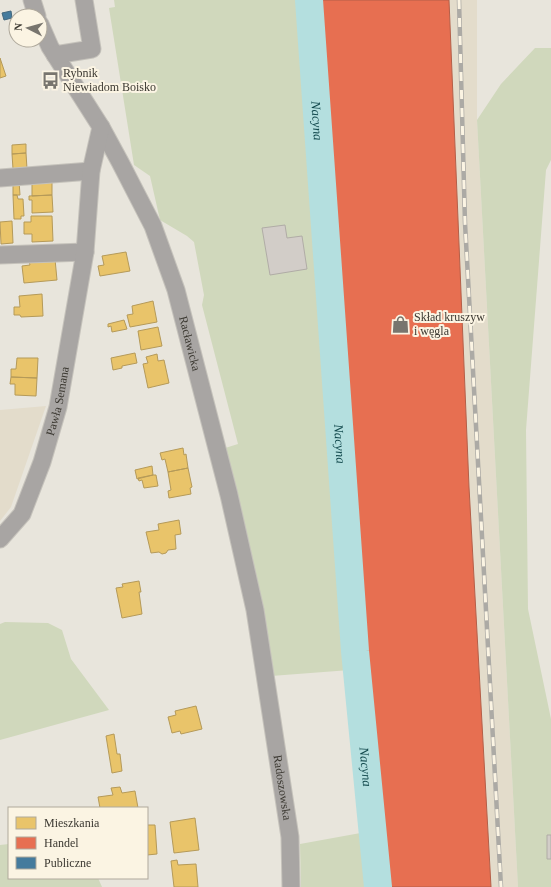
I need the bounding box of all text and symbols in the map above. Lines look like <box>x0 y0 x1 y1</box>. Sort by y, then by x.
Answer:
north arrow <box>8 8 48 48</box>
text: N <box>12 22 24 32</box>
place label: Rybnik Niewiadom Boisko <box>63 66 156 94</box>
bus stop icon: Rybnik Niewiadom Boisko <box>40 70 60 90</box>
water label: Nacyna <box>308 99 326 142</box>
place label: Skład kruszyw i węgla <box>414 310 485 338</box>
shop icon: Skład kruszyw i węgla <box>391 314 411 334</box>
street label: Racławicka <box>176 315 204 373</box>
street label: Pawła Semana <box>43 365 72 437</box>
water label: Nacyna <box>331 423 349 465</box>
water label: Nacyna <box>356 745 375 788</box>
street label: Radoszowska <box>270 754 294 822</box>
legend <box>8 807 148 879</box>
text: Mieszkania <box>44 816 100 830</box>
text: Handel <box>44 836 79 850</box>
text: Publiczne <box>44 856 91 870</box>

